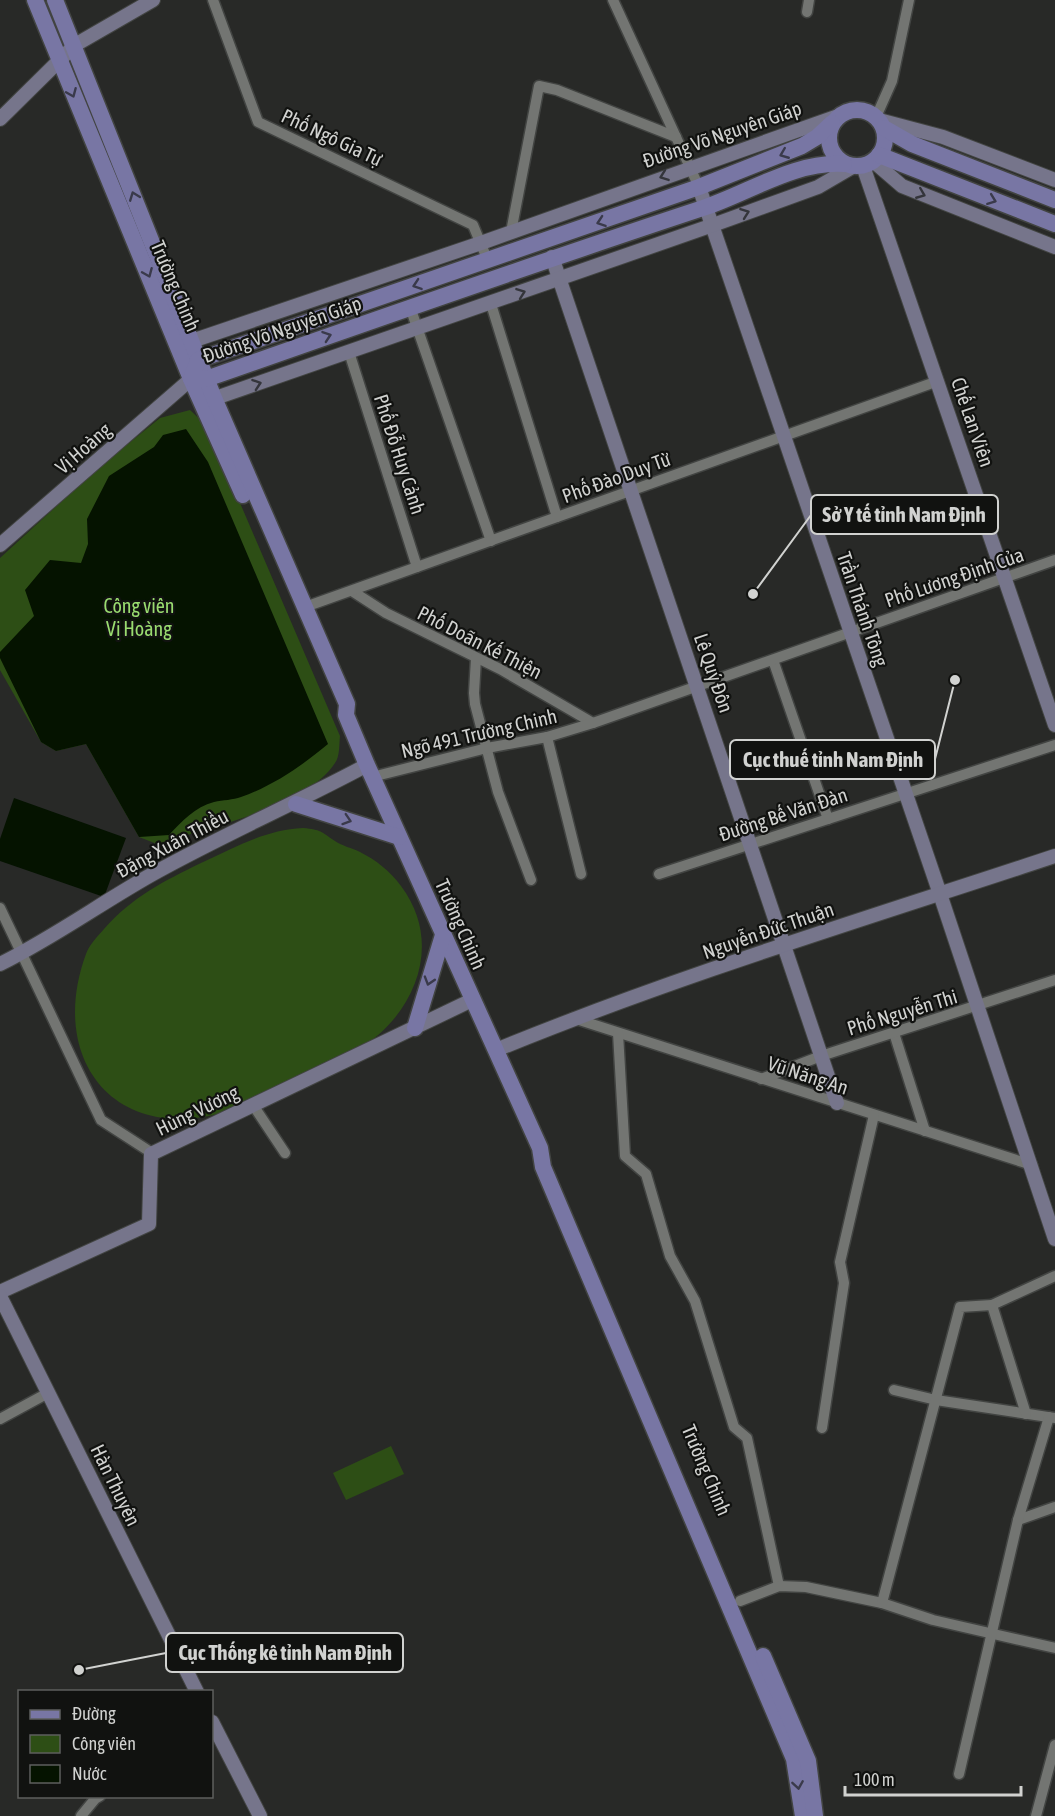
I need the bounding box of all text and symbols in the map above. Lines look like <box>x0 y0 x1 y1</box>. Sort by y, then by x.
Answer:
one-way arrow <box>65 87 77 98</box>
street label: Đường Võ Nguyên Giáp <box>640 96 804 172</box>
street label: Phố Ngô Gia Tự <box>278 104 386 170</box>
one-way arrow <box>779 146 789 159</box>
one-way arrow <box>659 169 670 182</box>
one-way arrow <box>915 187 926 199</box>
one-way arrow <box>129 191 141 202</box>
one-way arrow <box>986 193 997 206</box>
one-way arrow <box>739 208 749 221</box>
one-way arrow <box>596 214 607 227</box>
street label: Trường Chinh <box>147 237 205 335</box>
one-way arrow <box>140 267 152 278</box>
one-way arrow <box>412 278 423 291</box>
one-way arrow <box>516 288 526 301</box>
street label: Đường Võ Nguyên Giáp <box>200 291 364 367</box>
one-way arrow <box>321 331 331 344</box>
street label: Chế Lan Viên <box>947 374 999 470</box>
one-way arrow <box>252 378 262 391</box>
street label: Phố Đỗ Huy Cảnh <box>370 391 430 517</box>
street label: Vị Hoàng <box>51 417 116 478</box>
street label: Phố Đào Duy Từ <box>559 447 674 507</box>
callout: Sở Y tế tỉnh Nam Định <box>811 495 998 534</box>
text: Sở Y tế tỉnh Nam Định <box>822 502 986 526</box>
street label: Phố Lương Định Của <box>882 542 1026 612</box>
street label: Trần Thánh Tông <box>833 549 893 670</box>
park label: Công viên Vị Hoàng <box>103 594 175 640</box>
street label: Phố Doãn Kế Thiện <box>414 601 546 683</box>
street label: Lê Quý Đôn <box>690 630 738 716</box>
street label: Ngõ 491 Trường Chinh <box>399 704 559 762</box>
callout: Cục thuế tỉnh Nam Định <box>730 740 935 779</box>
text: Cục thuế tỉnh Nam Định <box>743 747 923 771</box>
street label: Đường Bế Văn Đàn <box>716 782 850 846</box>
street label: Đặng Xuân Thiều <box>112 804 232 882</box>
one-way arrow <box>341 813 352 825</box>
street label: Trường Chinh <box>431 875 491 973</box>
street label: Nguyễn Đức Thuận <box>699 897 837 963</box>
one-way arrow <box>424 975 436 986</box>
street label: Phố Nguyễn Thi <box>844 984 960 1040</box>
street label: Vũ Năng An <box>765 1051 851 1099</box>
street label: Hùng Vương <box>152 1080 242 1140</box>
street label: Trường Chinh <box>678 1421 736 1519</box>
street label: Hàn Thuyên <box>86 1440 146 1530</box>
callout: Cục Thống kê tỉnh Nam Định <box>166 1633 403 1672</box>
text: Cục Thống kê tỉnh Nam Định <box>178 1640 392 1664</box>
legend <box>18 1690 213 1798</box>
text: Đường <box>72 1703 116 1724</box>
text: Công viên <box>72 1733 136 1754</box>
scale bar <box>845 1759 1020 1797</box>
text: Nước <box>72 1763 107 1784</box>
text: 100 m <box>854 1769 895 1790</box>
one-way arrow <box>791 1779 804 1789</box>

